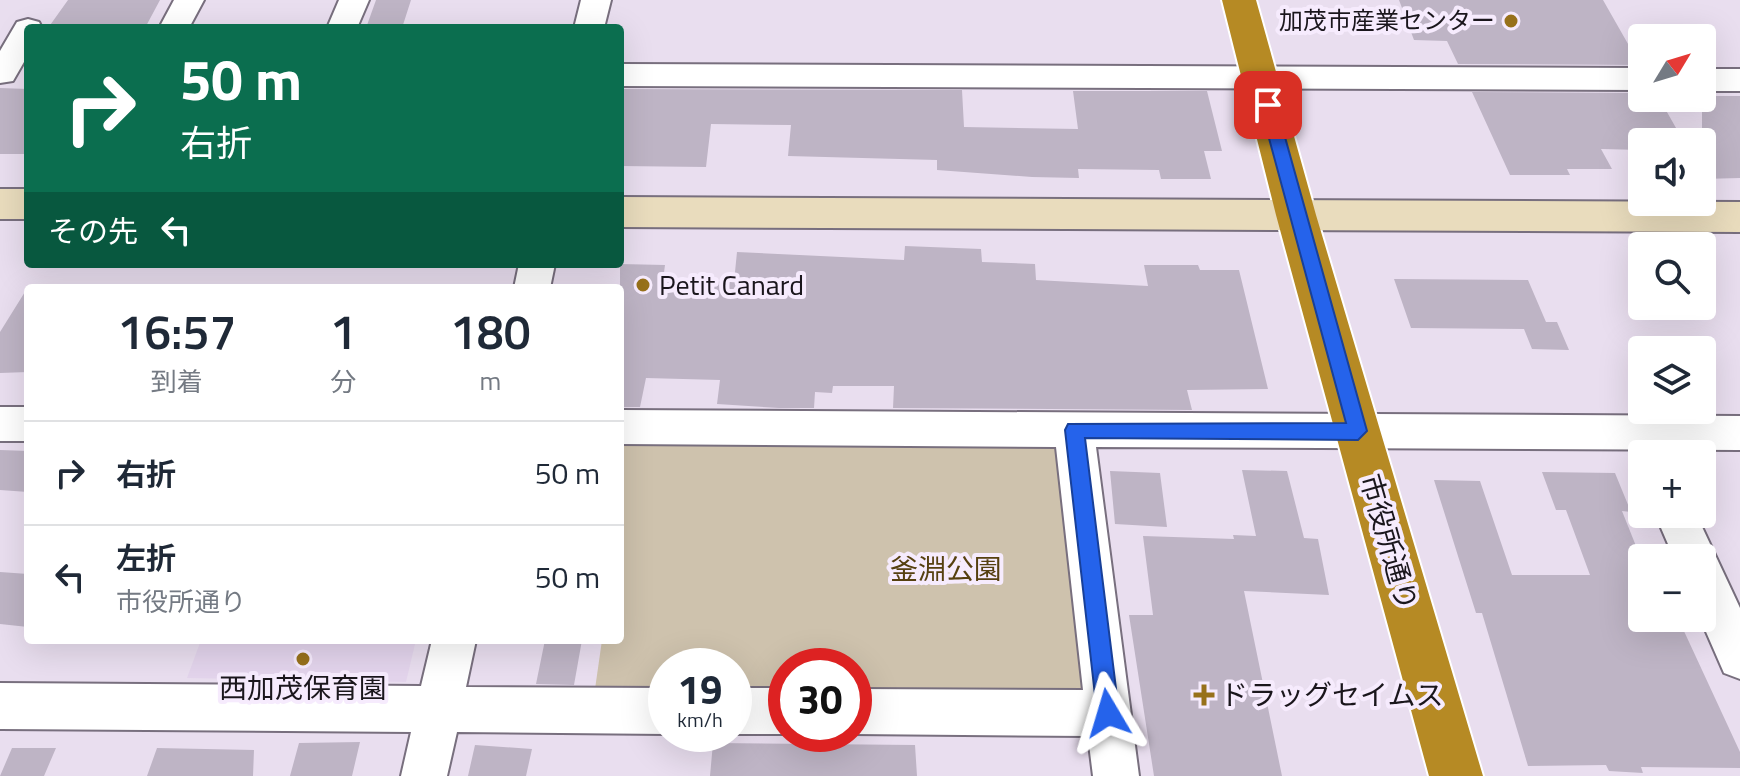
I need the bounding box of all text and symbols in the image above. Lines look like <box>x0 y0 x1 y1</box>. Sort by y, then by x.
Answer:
place label: 加茂市産業センター <box>1279 2 1495 38</box>
marker: 加茂市産業センター <box>1502 12 1520 30</box>
north arrow <box>1628 24 1716 112</box>
map controls <box>1628 24 1716 632</box>
text: 50 m <box>180 37 302 122</box>
icon: right <box>48 56 152 160</box>
pin <box>1234 71 1302 139</box>
icon: arrive <box>1246 83 1290 127</box>
text: 右折 <box>180 115 252 170</box>
button: sound <box>1628 128 1716 216</box>
text: その先 <box>48 208 138 254</box>
icon: left <box>154 208 198 252</box>
button: search <box>1628 232 1716 320</box>
place label: Petit Canard <box>659 263 804 306</box>
marker: Petit Canard <box>634 276 652 294</box>
text: 16:57 <box>117 295 236 368</box>
text: 1 <box>330 295 357 368</box>
text: 180 <box>450 295 531 368</box>
button: layers <box>1628 336 1716 424</box>
text: m <box>479 361 501 400</box>
text: 到着 <box>151 362 203 401</box>
text: 分 <box>330 362 356 401</box>
button: + <box>1628 440 1716 528</box>
text: 50 m <box>535 450 600 496</box>
icon: right <box>48 451 92 495</box>
text: 右折 <box>116 451 176 497</box>
street label: 市役所通り <box>1350 469 1429 615</box>
text: 左折 <box>116 535 176 581</box>
button: − <box>1628 544 1716 632</box>
park label: 釜淵公園 <box>890 547 1002 590</box>
text: 50 m <box>535 554 600 600</box>
icon: left <box>48 555 92 599</box>
text: 市役所通り <box>116 582 246 621</box>
speed limit sign: 30 <box>768 648 872 752</box>
marker: 西加茂保育園 <box>294 650 312 668</box>
text: 19 <box>678 659 722 720</box>
place label: 西加茂保育園 <box>219 666 387 709</box>
position arrow <box>1066 671 1150 755</box>
place label: ドラッグセイムス <box>1220 673 1443 716</box>
marker: ドラッグセイムス <box>1195 686 1213 704</box>
text: km/h <box>677 704 723 735</box>

